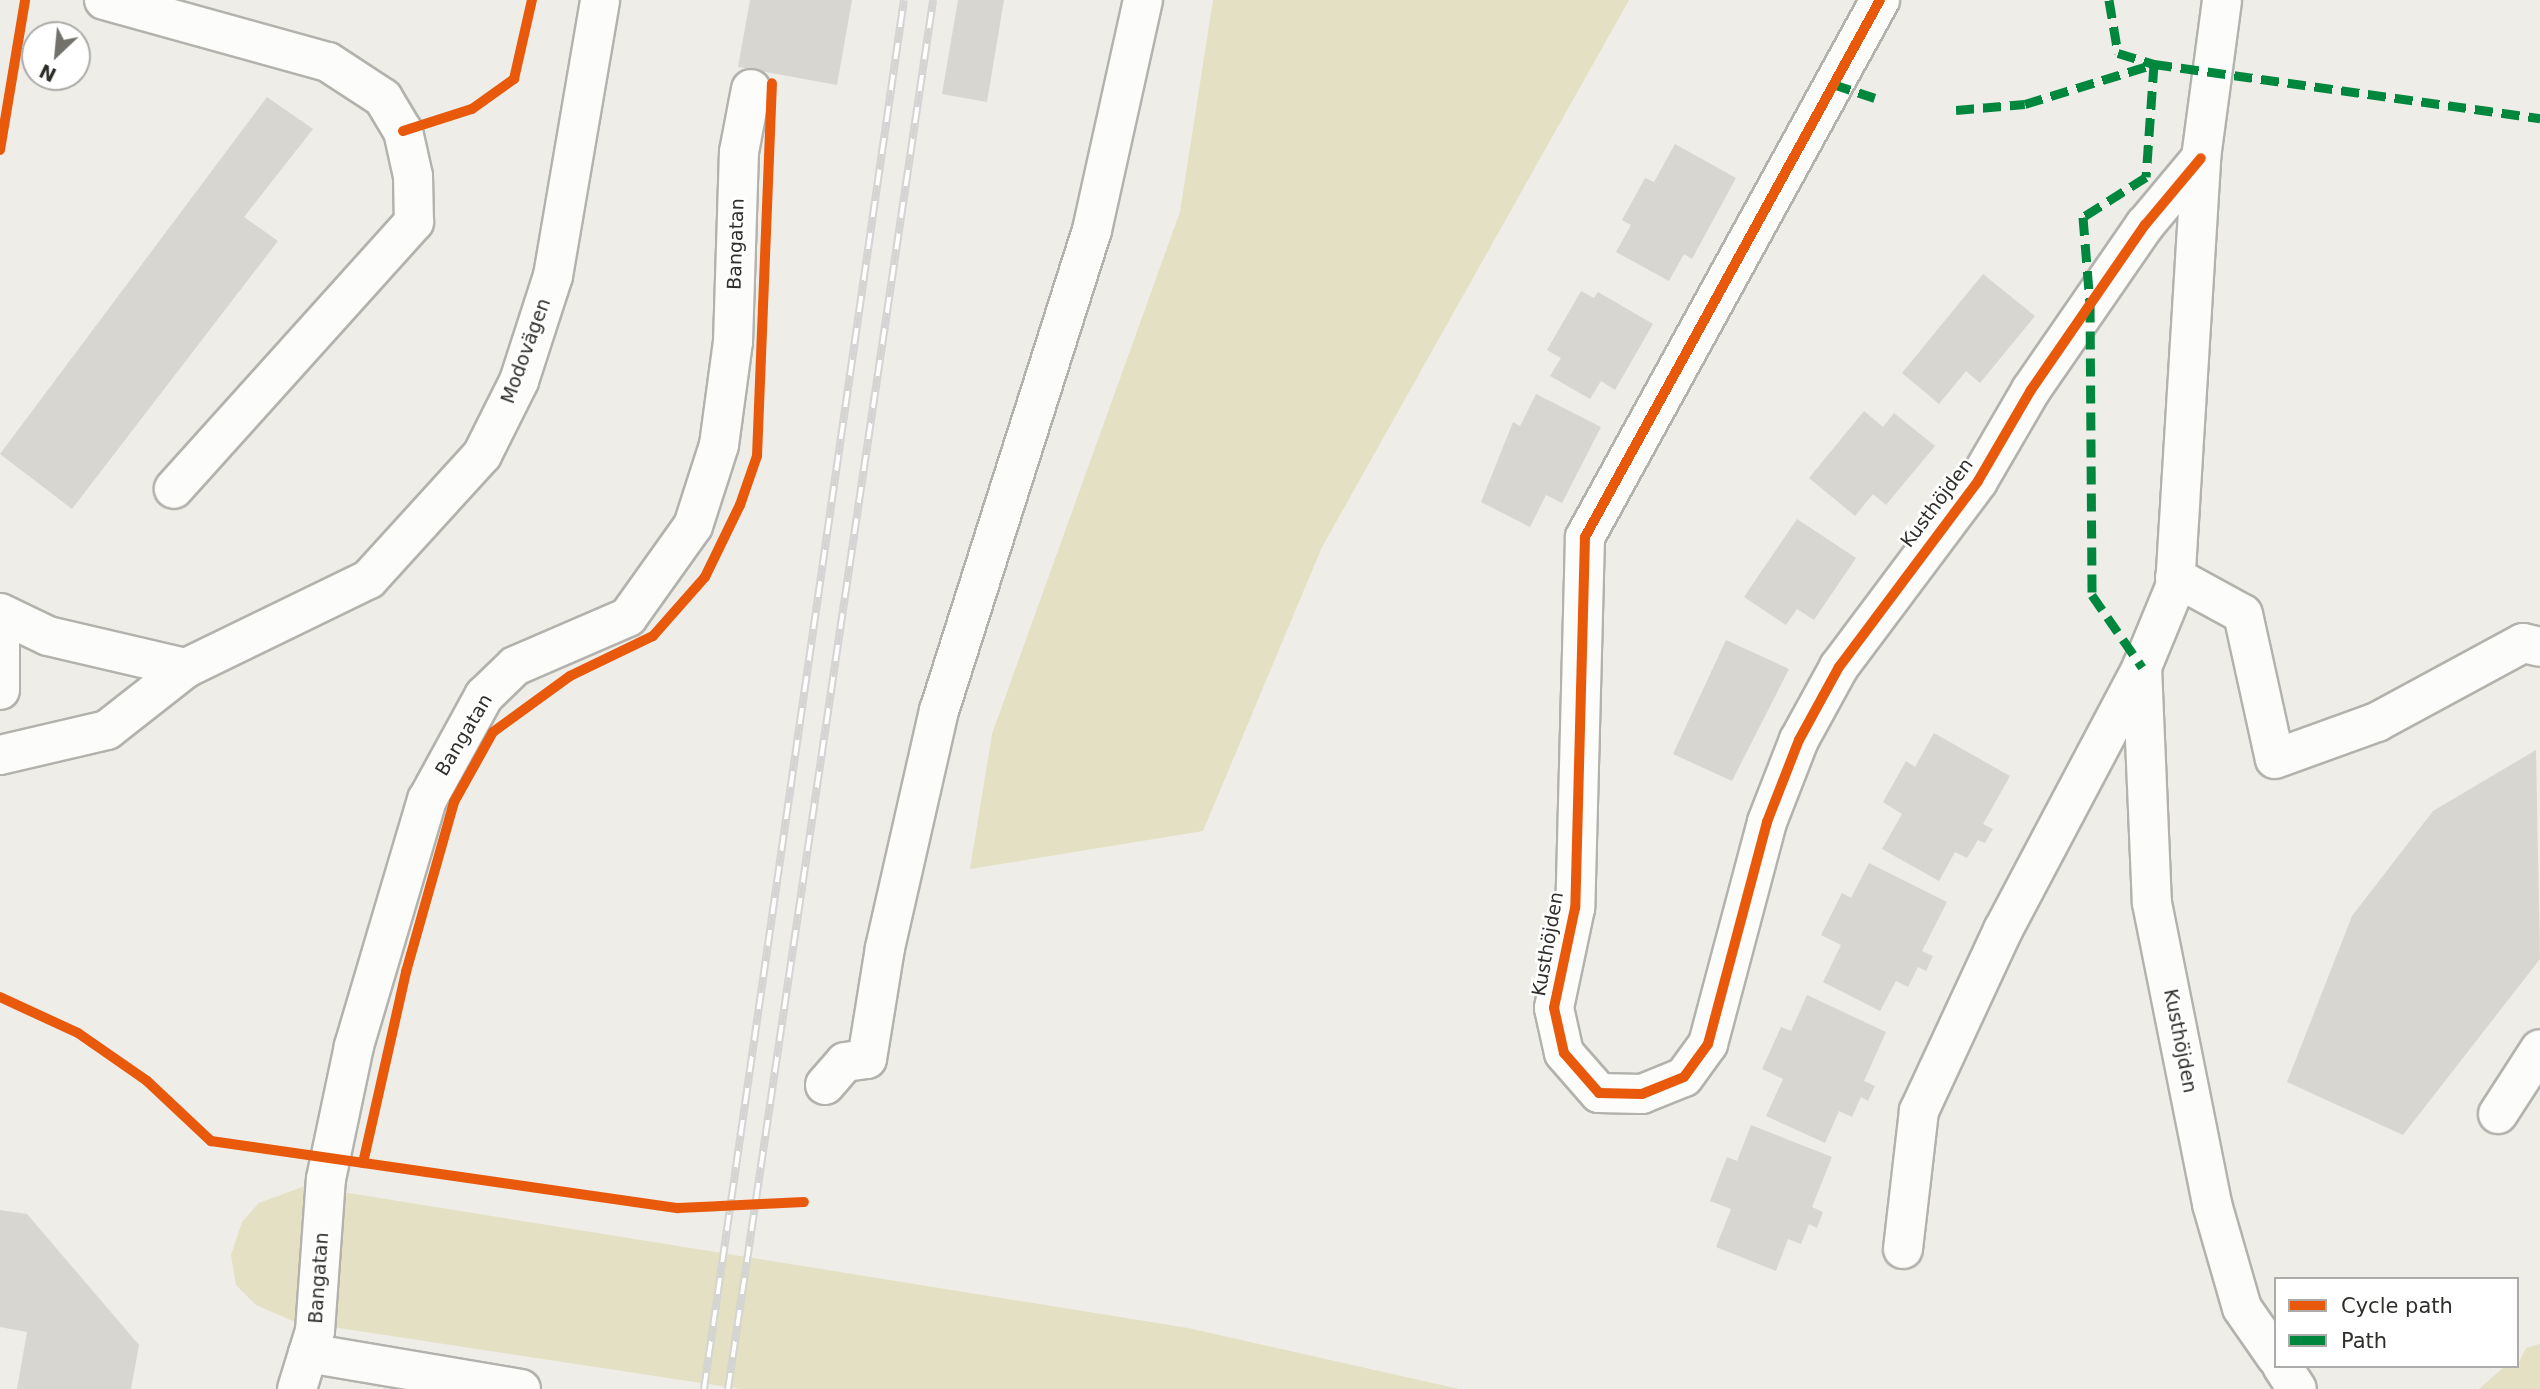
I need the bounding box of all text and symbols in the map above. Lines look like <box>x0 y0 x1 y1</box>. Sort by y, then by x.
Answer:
north arrow <box>21 21 91 91</box>
text: N <box>36 60 60 86</box>
street label: Bangatan <box>723 198 749 290</box>
street label: Modovägen <box>496 295 556 407</box>
street label: Kusthöjden <box>1896 454 1978 552</box>
street label: Bangatan <box>431 690 497 780</box>
street label: Kusthöjden <box>1528 890 1568 998</box>
street label: Kusthöjden <box>2159 987 2201 1095</box>
street label: Bangatan <box>304 1232 334 1324</box>
legend <box>2274 1277 2519 1368</box>
text: Cycle path <box>2341 1294 2453 1318</box>
text: Path <box>2341 1329 2387 1353</box>

